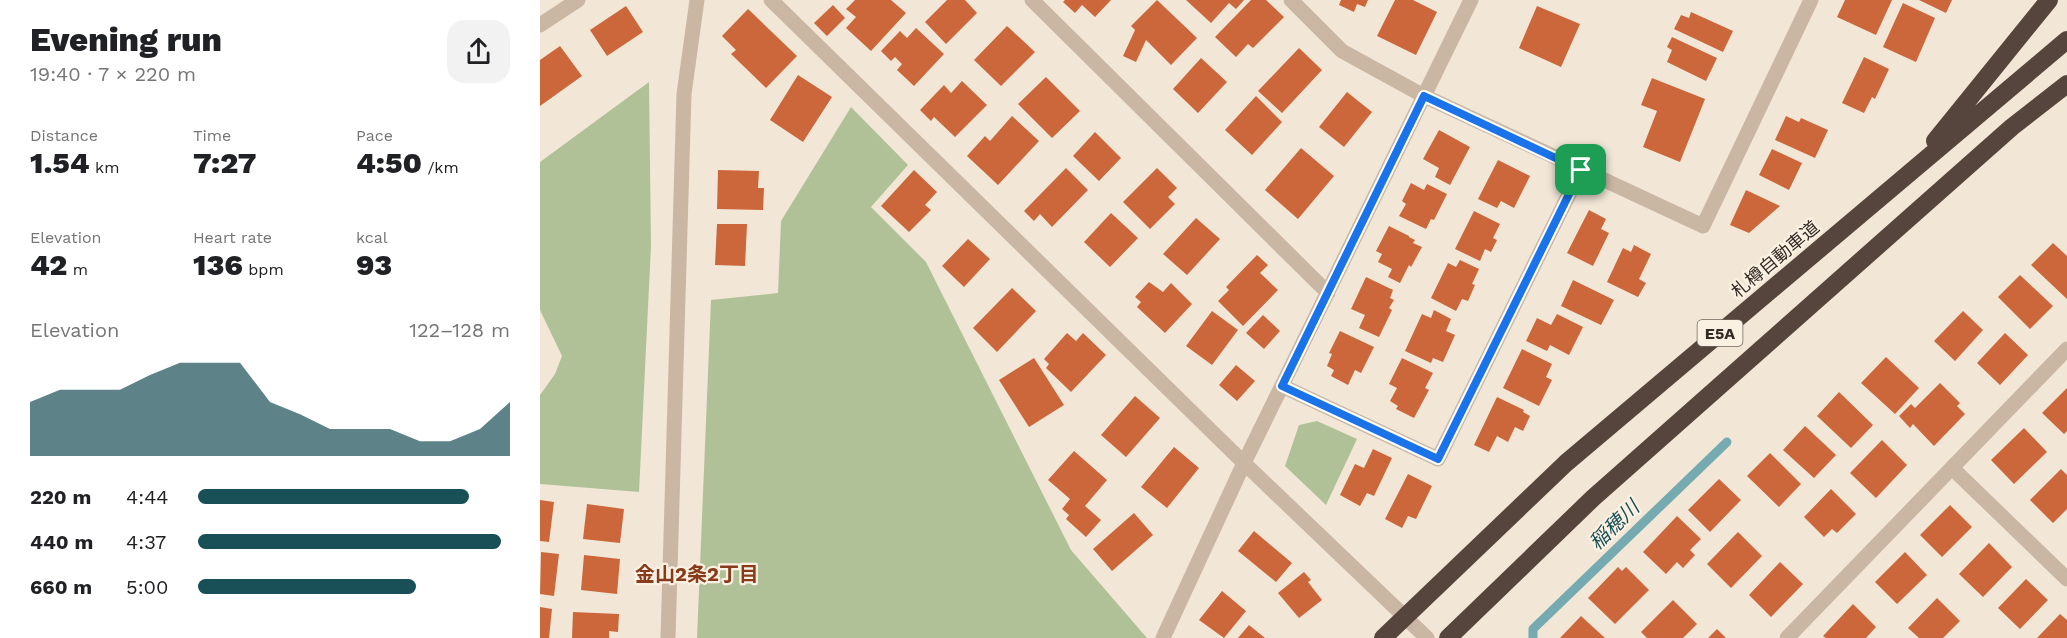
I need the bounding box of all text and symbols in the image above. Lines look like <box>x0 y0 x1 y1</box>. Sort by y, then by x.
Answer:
text: Evening run <box>30 20 222 59</box>
button: share <box>447 20 510 83</box>
text: 19:40 · 7 × 220 m <box>30 62 196 86</box>
text: Distance <box>30 126 98 145</box>
text: Time <box>193 126 231 145</box>
text: Pace <box>356 126 393 145</box>
pin <box>1555 144 1606 195</box>
text: 1.54 <box>30 145 90 180</box>
text: 7:27 <box>193 145 256 180</box>
text: 4:50 <box>356 145 422 180</box>
icon: arrive <box>1564 153 1597 186</box>
text: km <box>90 158 119 177</box>
text: /km <box>422 158 459 177</box>
street label: 札樽自動車道 <box>1727 216 1823 302</box>
text: Elevation <box>30 228 101 247</box>
text: Heart rate <box>193 228 272 247</box>
text: kcal <box>356 228 388 247</box>
text: 42 <box>30 247 67 282</box>
text: 136 <box>193 247 243 282</box>
text: 93 <box>356 247 392 282</box>
text: m <box>67 260 88 279</box>
text: bpm <box>243 260 284 279</box>
text: Elevation <box>30 318 119 342</box>
text: 122–128 m <box>409 318 510 342</box>
road number: E5A <box>1698 320 1742 346</box>
text: 220 m <box>30 485 91 509</box>
text: 4:44 <box>126 485 169 509</box>
water label: 稲穂川 <box>1584 494 1645 554</box>
text: 440 m <box>30 530 93 554</box>
text: 4:37 <box>126 530 166 554</box>
district label: 金山2条2丁目 <box>635 562 759 586</box>
text: 660 m <box>30 575 92 599</box>
text: 5:00 <box>126 575 168 599</box>

